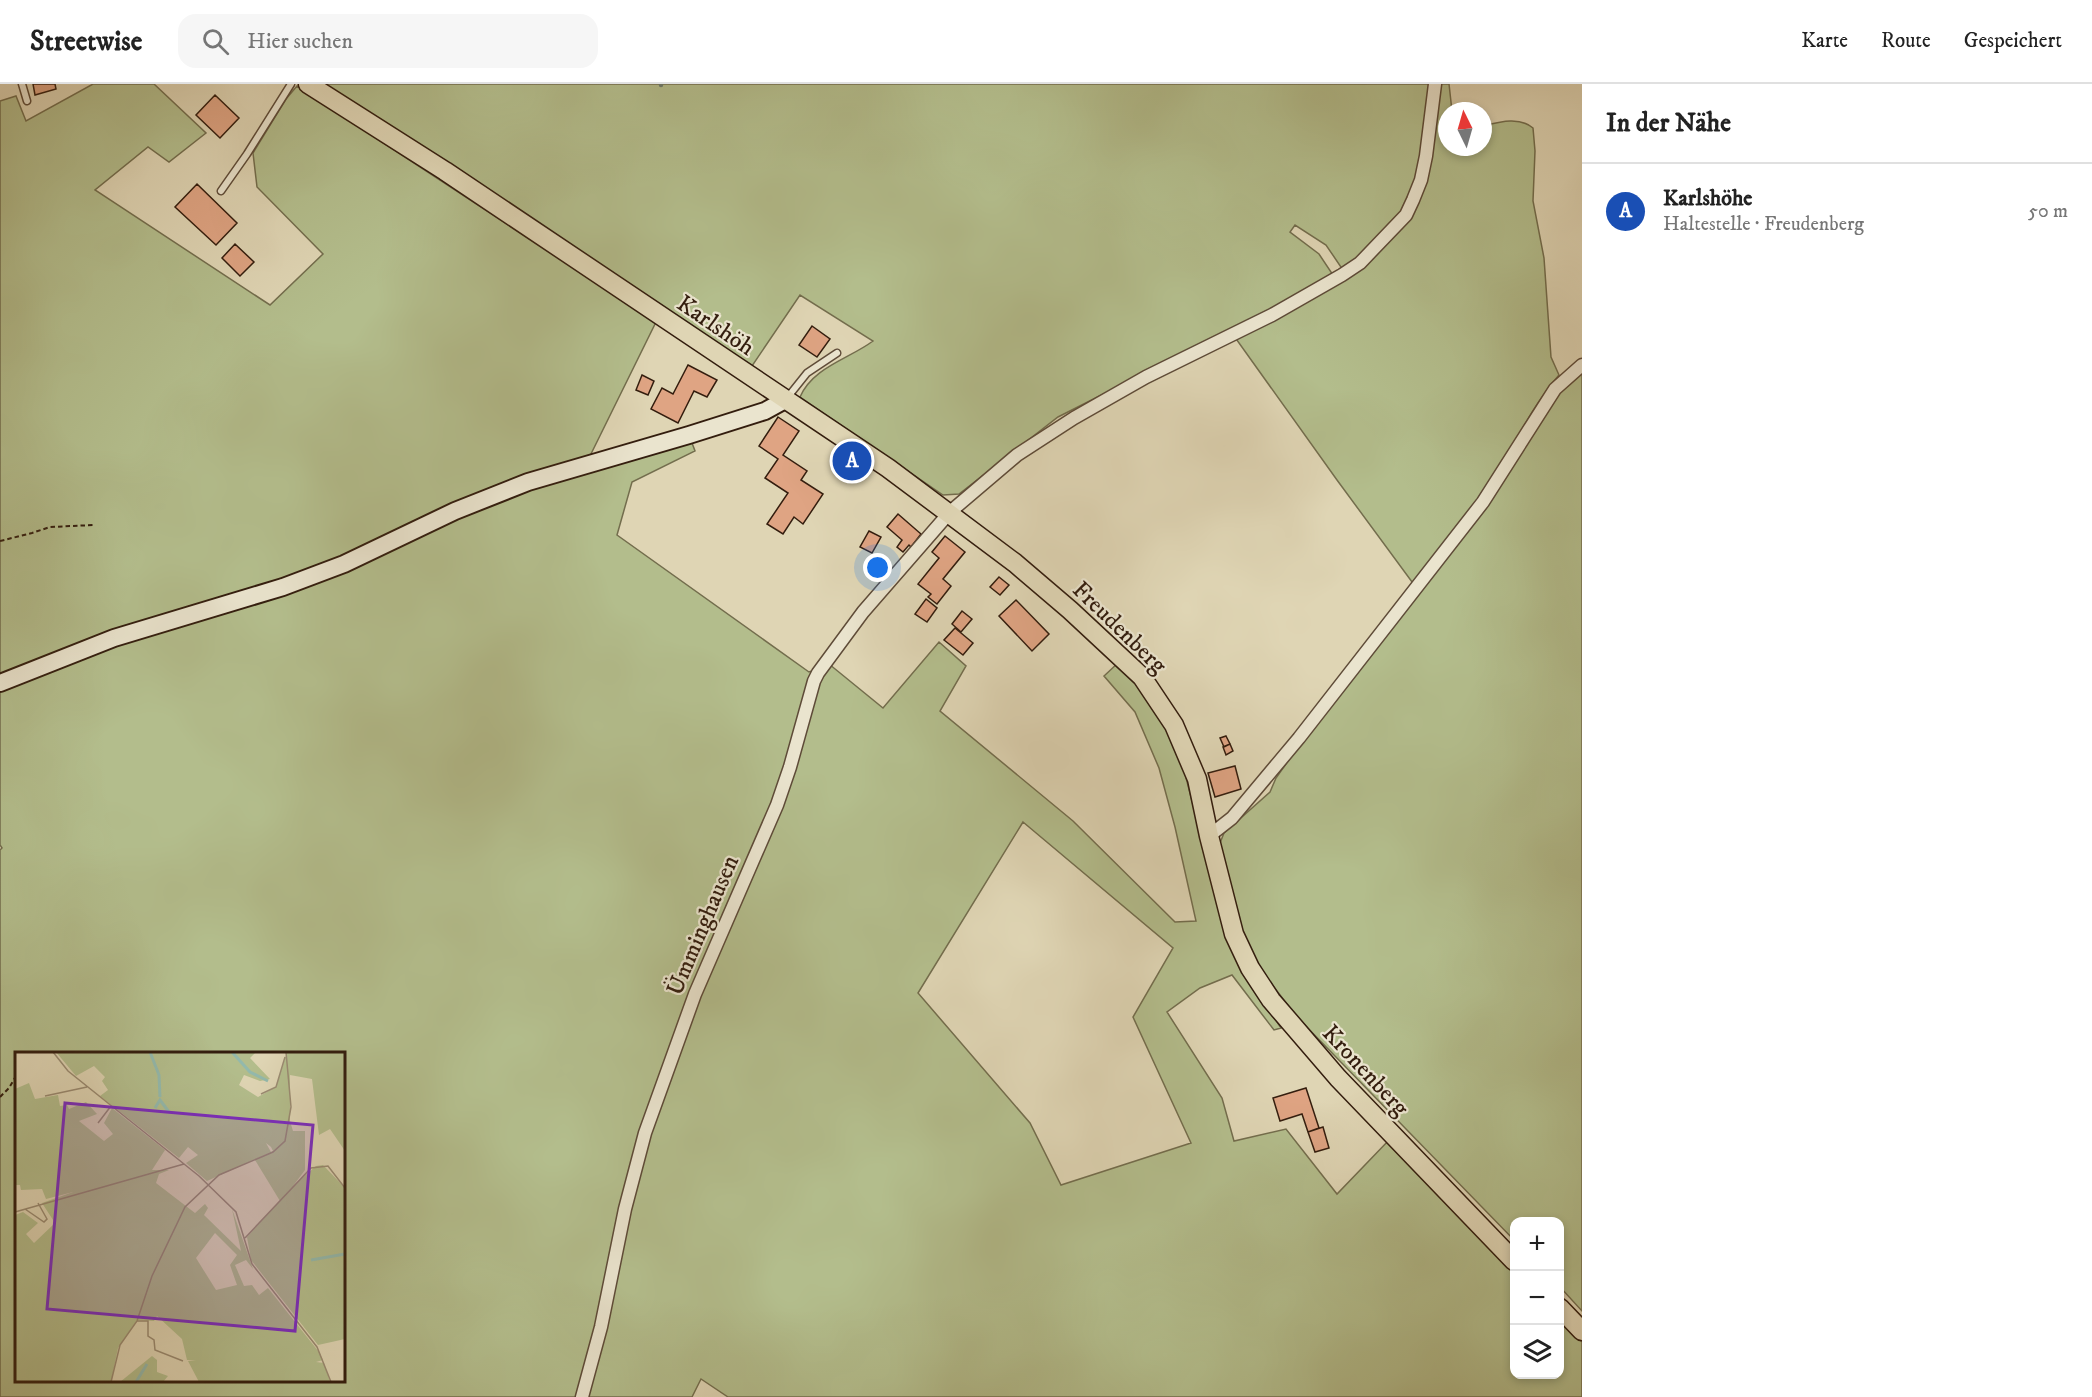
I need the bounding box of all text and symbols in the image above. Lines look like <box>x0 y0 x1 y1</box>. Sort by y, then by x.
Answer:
search box <box>178 14 598 68</box>
text: Streetwise <box>30 24 142 59</box>
icon: search <box>199 25 232 58</box>
text: Hier suchen <box>247 28 353 55</box>
text: Karte <box>1801 28 1848 54</box>
text: Route <box>1881 28 1931 54</box>
text: Gespeichert <box>1964 28 2062 54</box>
north arrow <box>1438 102 1492 156</box>
text: In der Nähe <box>1606 107 1731 140</box>
text: Karlshöhe <box>1663 185 1752 212</box>
text: A <box>1619 199 1632 224</box>
text: 50 m <box>2028 199 2068 224</box>
text: Haltestelle · Freudenberg <box>1663 212 1864 237</box>
street label: Karlshöh <box>671 289 761 363</box>
pin: A <box>832 438 872 484</box>
your location <box>863 553 892 582</box>
street label: Freudenberg <box>1066 575 1173 680</box>
street label: Ümminghausen <box>660 850 746 1000</box>
street label: Kronenberg <box>1315 1019 1415 1123</box>
inset map <box>15 1052 345 1382</box>
map controls <box>1510 1217 1564 1379</box>
button: + <box>1510 1217 1564 1271</box>
button: − <box>1510 1271 1564 1325</box>
button: layers <box>1510 1325 1564 1379</box>

